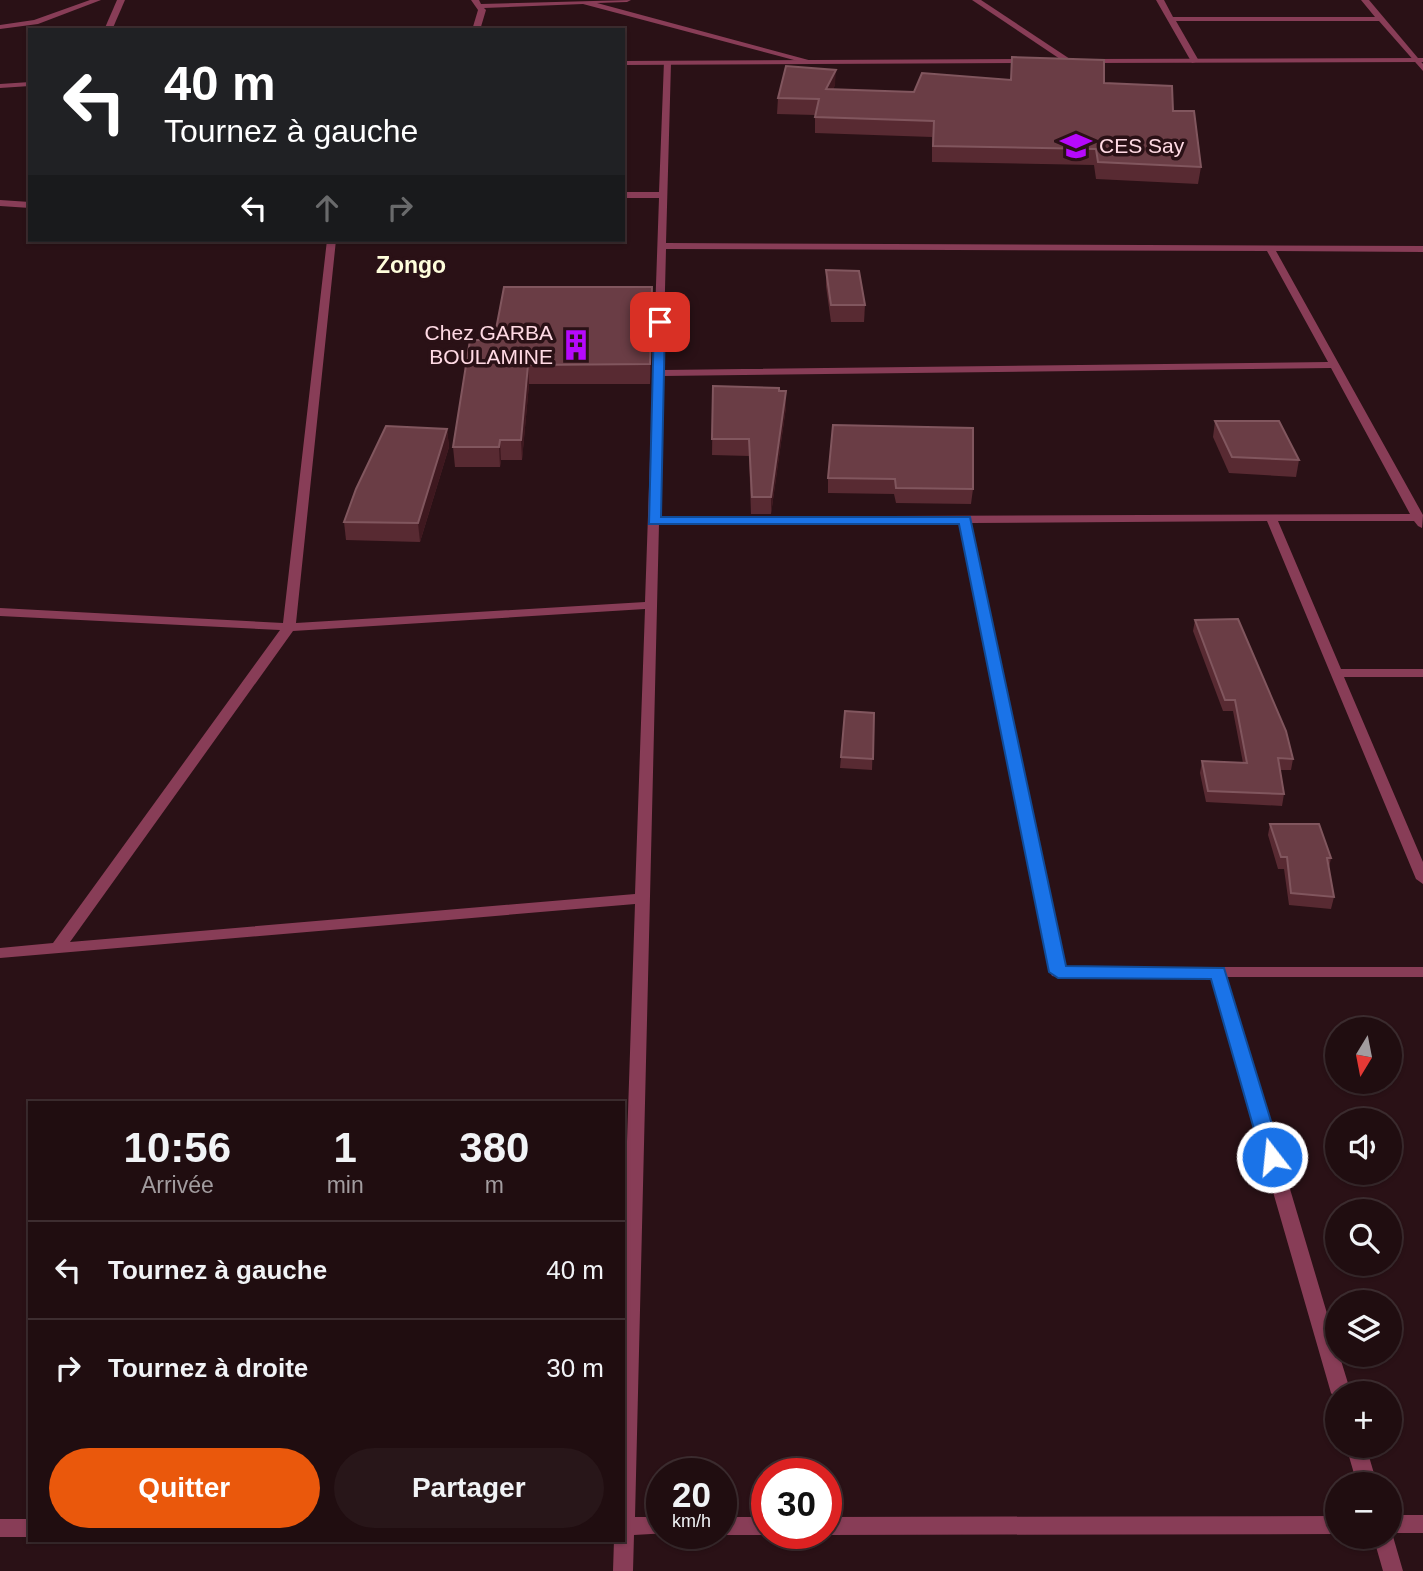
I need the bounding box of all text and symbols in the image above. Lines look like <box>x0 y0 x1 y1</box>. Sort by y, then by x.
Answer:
icon: left <box>49 56 140 147</box>
text: 40 m <box>164 56 276 110</box>
text: Tournez à gauche <box>164 113 418 149</box>
school or university icon: CES Say <box>1059 129 1093 163</box>
place label: CES Say <box>1099 134 1185 157</box>
icon: left <box>235 189 273 227</box>
icon: ahead <box>308 189 346 227</box>
icon: right <box>381 189 419 227</box>
district label: Zongo <box>376 252 446 278</box>
pin <box>630 292 690 352</box>
icon: arrive <box>641 303 679 341</box>
place label: Chez GARBA BOULAMINE <box>425 321 553 368</box>
building icon: Chez GARBA BOULAMINE <box>559 328 593 362</box>
north arrow <box>1325 1017 1402 1094</box>
map controls <box>1325 1017 1402 1549</box>
button: sound <box>1325 1108 1402 1185</box>
position arrow <box>1235 1120 1309 1194</box>
text: 10:56 <box>124 1124 231 1171</box>
text: 1 <box>333 1124 357 1171</box>
text: 380 <box>459 1124 529 1171</box>
text: Arrivée <box>141 1172 214 1198</box>
text: min <box>327 1172 364 1198</box>
text: m <box>485 1172 504 1198</box>
button: search <box>1325 1199 1402 1276</box>
icon: left <box>49 1251 87 1289</box>
text: Tournez à gauche <box>108 1255 327 1285</box>
text: 40 m <box>546 1255 604 1285</box>
button: layers <box>1325 1290 1402 1367</box>
icon: right <box>49 1349 87 1387</box>
text: Tournez à droite <box>108 1353 308 1383</box>
text: 30 m <box>546 1353 604 1383</box>
button: + <box>1325 1381 1402 1458</box>
button: Quitter <box>49 1448 320 1528</box>
button: Partager <box>334 1448 604 1528</box>
speed limit sign: 30 <box>751 1458 842 1549</box>
button: − <box>1325 1472 1402 1549</box>
text: 20 <box>672 1475 711 1514</box>
text: km/h <box>672 1511 711 1531</box>

